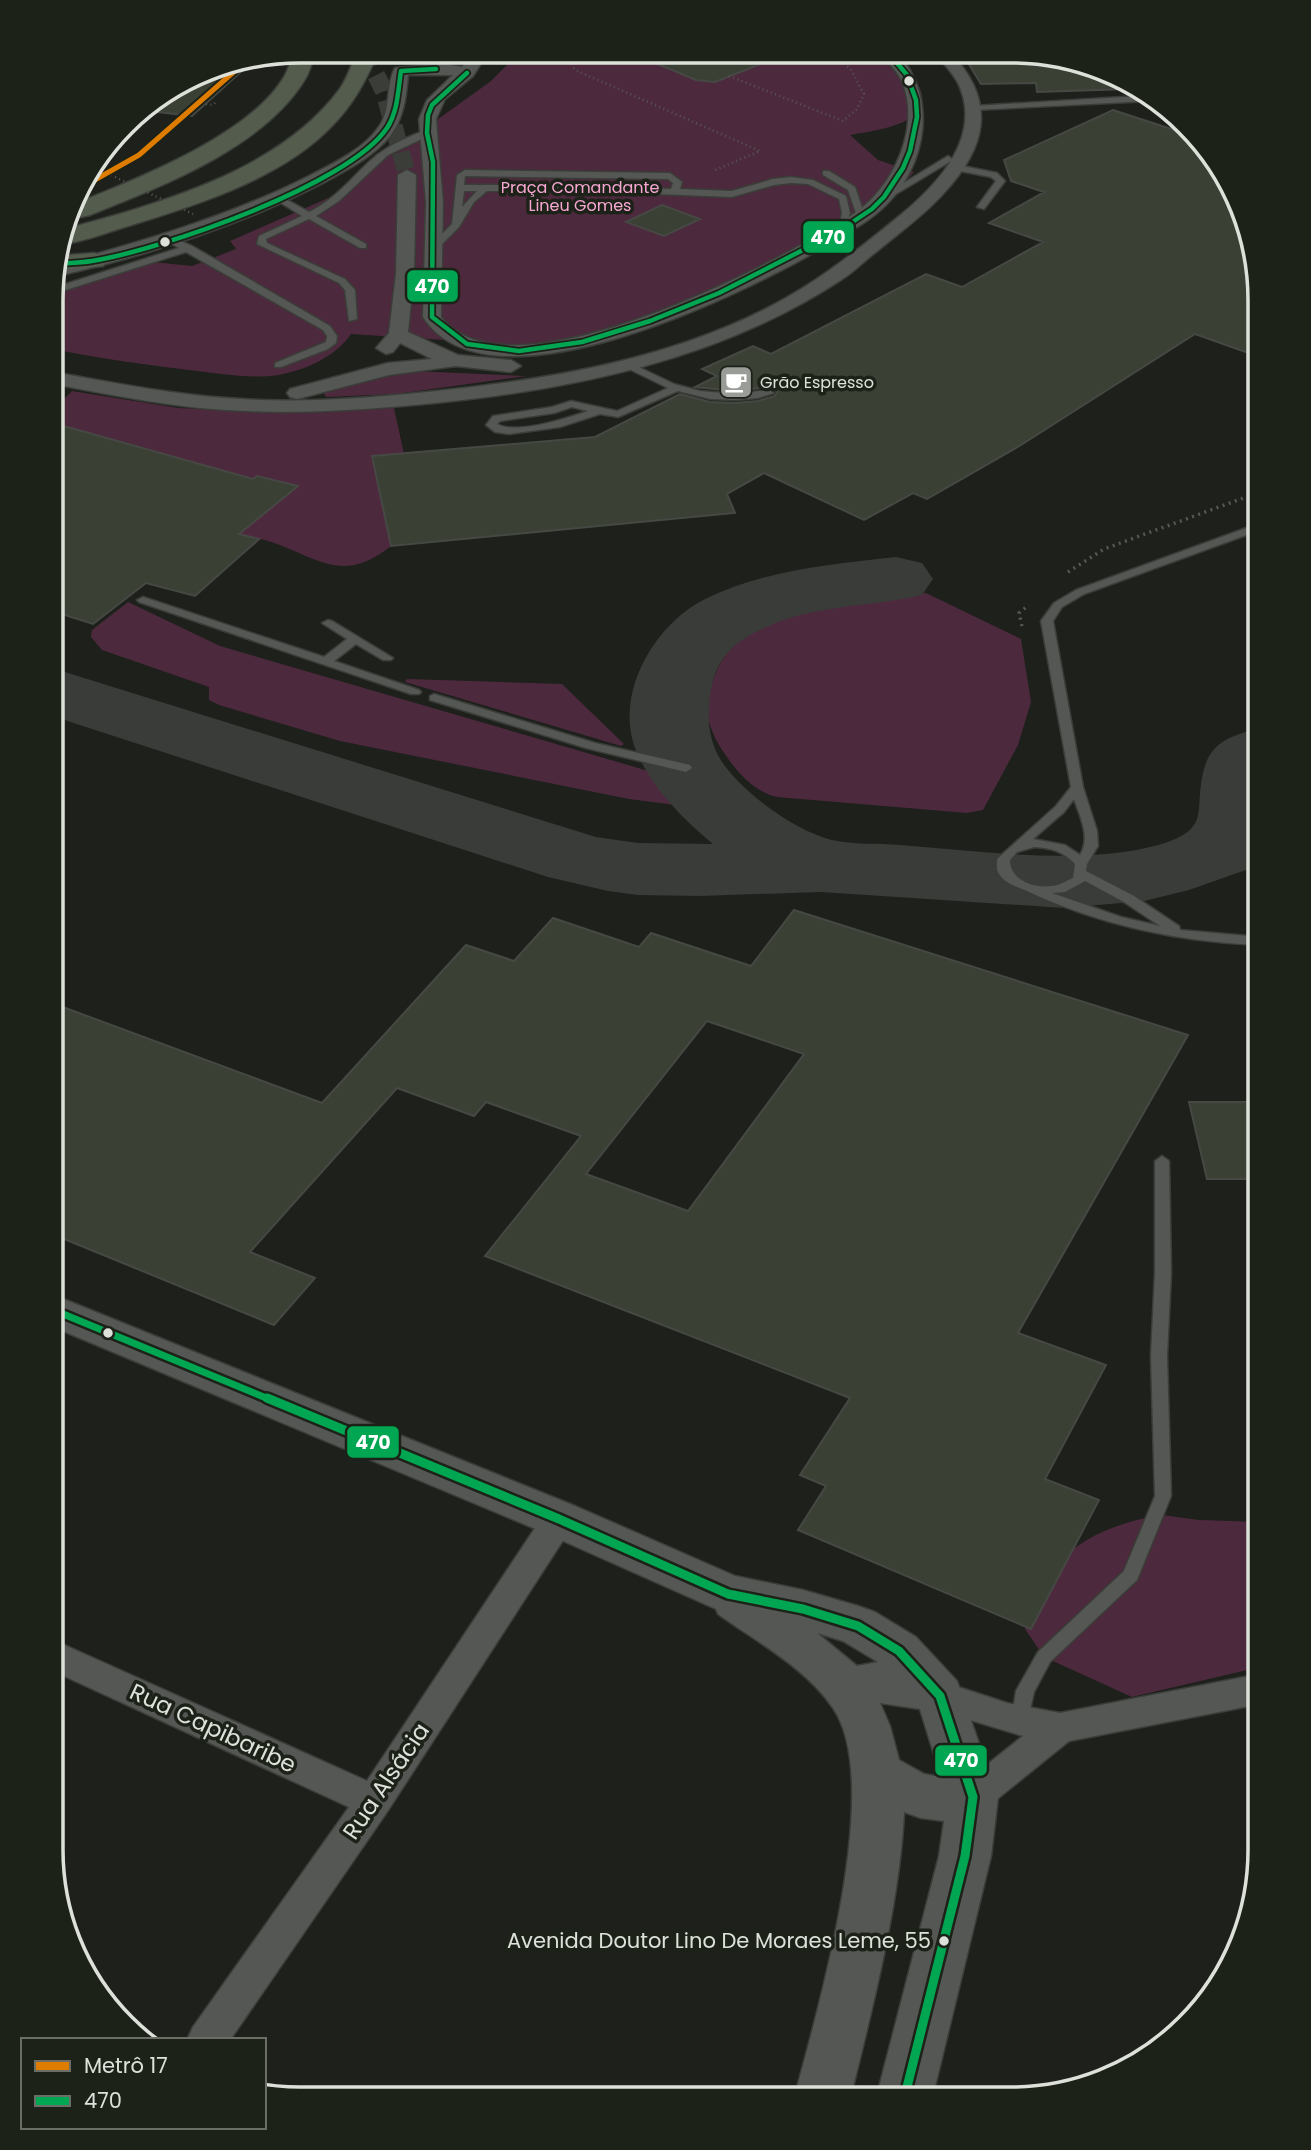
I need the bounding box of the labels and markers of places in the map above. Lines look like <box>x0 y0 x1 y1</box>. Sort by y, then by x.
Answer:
unlabelled marker <box>902 74 916 88</box>
unlabelled marker <box>158 235 172 249</box>
cafe icon: Grão Espresso <box>717 363 755 401</box>
place label: Grão Espresso <box>760 371 874 394</box>
unlabelled marker <box>101 1326 115 1340</box>
place label: Avenida Doutor Lino De Moraes Leme, 55 <box>507 1926 931 1955</box>
marker: Avenida Doutor Lino De Moraes Leme, 55 <box>937 1934 951 1948</box>

